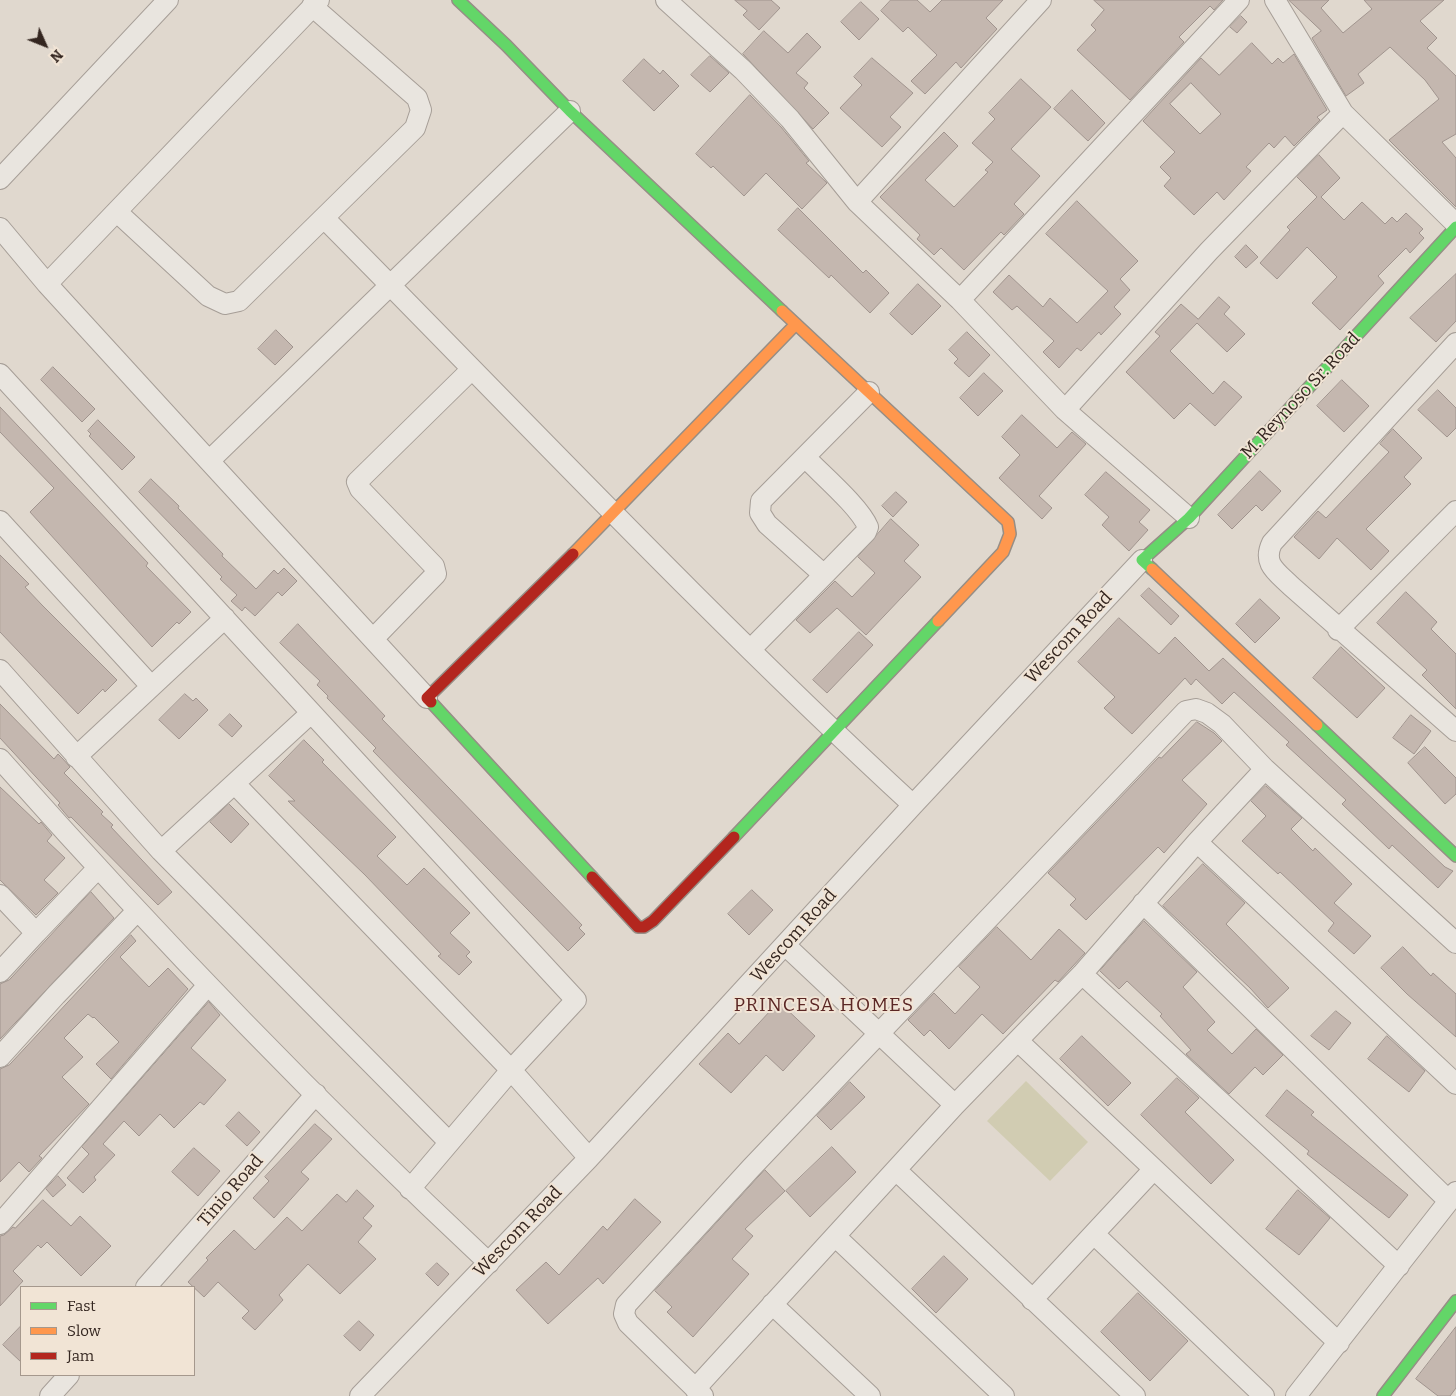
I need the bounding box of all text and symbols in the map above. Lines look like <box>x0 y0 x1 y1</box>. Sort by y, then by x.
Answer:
north arrow <box>20 20 70 70</box>
text: N <box>46 46 66 66</box>
street label: M. Reynoso Sr. Road <box>1237 328 1365 464</box>
street label: Wescom Road <box>1021 588 1117 688</box>
street label: Wescom Road <box>747 885 841 987</box>
district label: PRINCESA HOMES <box>732 995 916 1017</box>
street label: Tinio Road <box>194 1151 268 1231</box>
street label: Wescom Road <box>469 1182 567 1282</box>
legend <box>20 1286 195 1376</box>
text: Fast <box>67 1297 96 1315</box>
text: Slow <box>67 1322 101 1340</box>
text: Jam <box>67 1347 94 1365</box>

